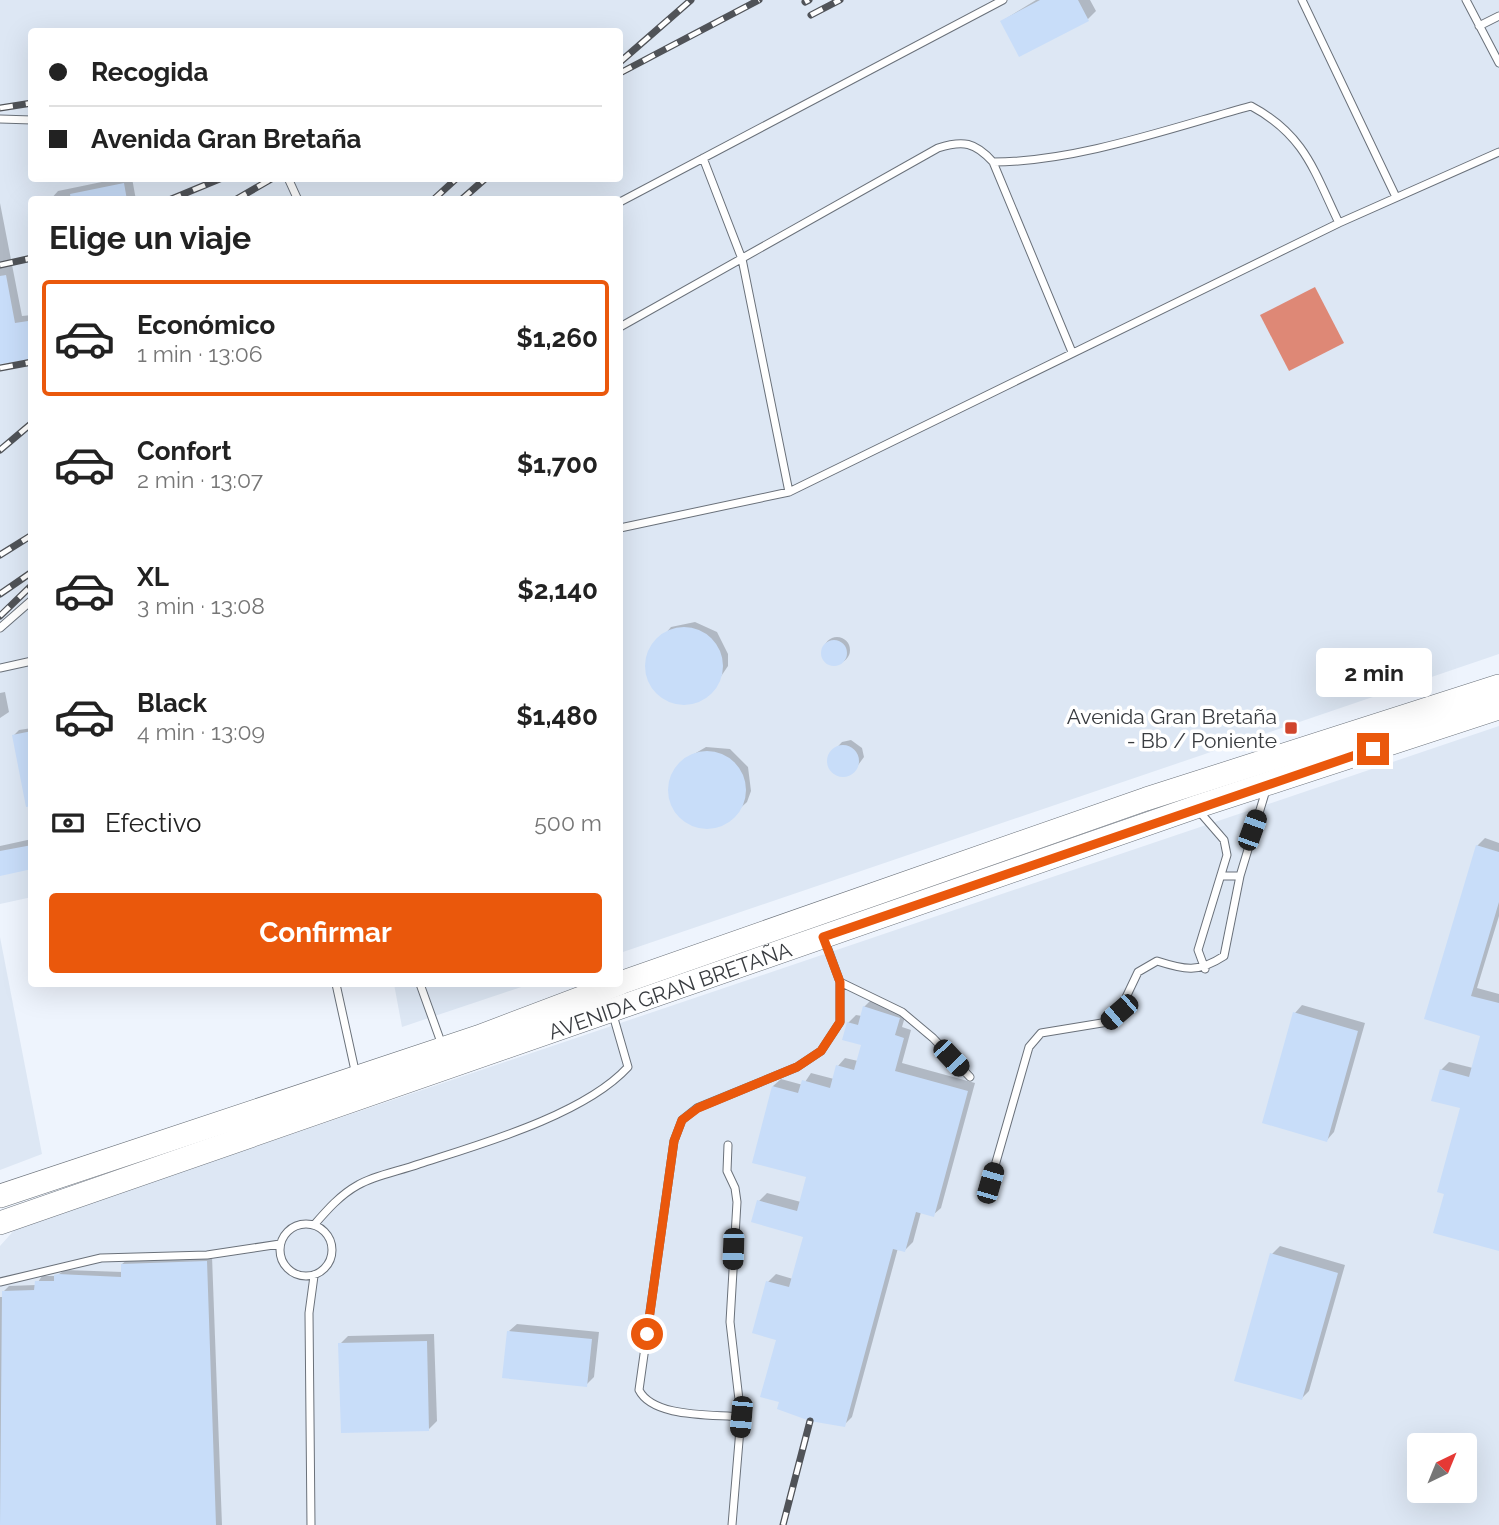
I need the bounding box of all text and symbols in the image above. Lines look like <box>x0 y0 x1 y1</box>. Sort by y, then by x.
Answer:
text: Recogida <box>91 57 209 87</box>
text: Avenida Gran Bretaña <box>91 124 362 154</box>
text: Elige un viaje <box>49 219 251 256</box>
icon: car <box>53 307 116 370</box>
text: Económico <box>137 310 275 340</box>
text: $1,260 <box>516 323 598 353</box>
text: 1 min · 13:06 <box>137 340 263 367</box>
icon: car <box>53 433 116 496</box>
text: Confort <box>137 436 231 466</box>
text: $1,700 <box>517 449 598 479</box>
text: 2 min · 13:07 <box>137 466 263 493</box>
icon: car <box>53 559 116 622</box>
text: XL <box>137 562 169 592</box>
text: $2,140 <box>517 575 598 605</box>
text: 3 min · 13:08 <box>137 592 265 619</box>
callout: 2 min <box>1315 648 1431 696</box>
text: 2 min <box>1344 659 1404 686</box>
icon: car <box>53 685 116 748</box>
text: Black <box>137 688 207 718</box>
text: $1,480 <box>516 701 598 731</box>
place label: Avenida Gran Bretaña - Bb / Poniente <box>1067 704 1277 753</box>
text: 4 min · 13:09 <box>137 718 265 745</box>
marker: Avenida Gran Bretaña - Bb / Poniente <box>1283 720 1299 736</box>
route end <box>1357 733 1389 765</box>
icon: cash <box>49 804 87 842</box>
car <box>1235 807 1270 853</box>
text: Efectivo <box>105 808 202 838</box>
text: 500 m <box>534 809 602 836</box>
button: Confirmar <box>49 893 602 973</box>
street label: AVENIDA GRAN BRETAÑA <box>545 936 795 1044</box>
car <box>1097 990 1142 1034</box>
car <box>929 1035 974 1081</box>
car <box>975 1160 1006 1206</box>
car <box>722 1228 745 1270</box>
route start <box>631 1318 663 1350</box>
car <box>729 1395 754 1439</box>
north arrow <box>1407 1433 1477 1503</box>
map controls <box>1407 1433 1477 1503</box>

